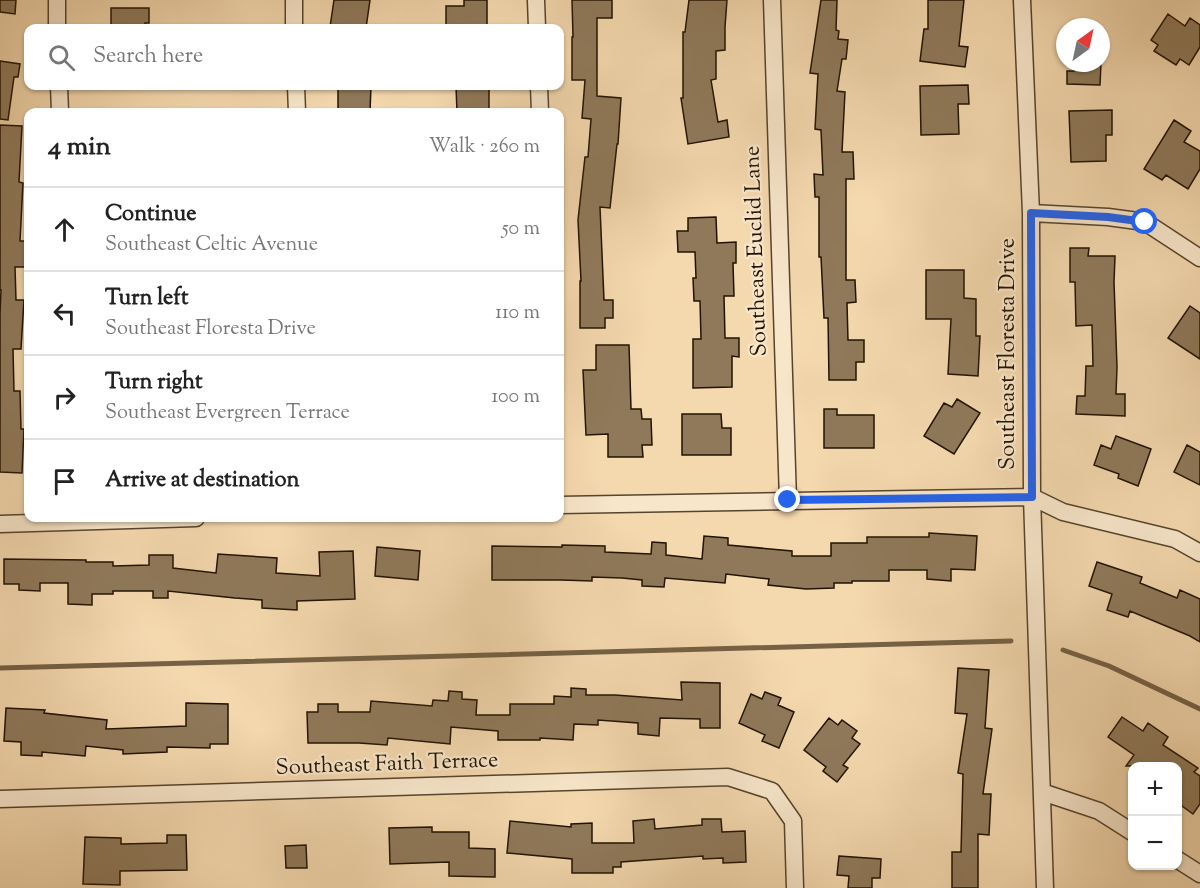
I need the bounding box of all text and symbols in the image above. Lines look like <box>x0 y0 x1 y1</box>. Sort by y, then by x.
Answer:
north arrow <box>1056 18 1110 72</box>
search box <box>24 24 564 90</box>
icon: search <box>45 41 78 74</box>
text: Search here <box>93 41 203 73</box>
text: 4 min <box>48 129 111 166</box>
text: Walk · 260 m <box>429 133 540 162</box>
street label: Southeast Euclid Lane <box>737 145 777 357</box>
text: Continue <box>105 199 196 231</box>
route start <box>1131 208 1157 234</box>
icon: ahead <box>48 213 81 246</box>
text: 50 m <box>502 215 540 244</box>
text: Southeast Celtic Avenue <box>105 231 318 260</box>
street label: Southeast Floresta Drive <box>993 238 1025 470</box>
text: Turn left <box>105 283 188 315</box>
icon: left <box>48 297 81 330</box>
text: 110 m <box>495 299 540 328</box>
text: Southeast Floresta Drive <box>105 315 316 344</box>
text: Turn right <box>105 367 202 399</box>
icon: right <box>48 381 81 414</box>
text: 100 m <box>491 383 540 412</box>
text: Southeast Evergreen Terrace <box>105 399 350 428</box>
icon: arrive <box>48 465 81 498</box>
text: Arrive at destination <box>105 465 300 497</box>
route end <box>774 486 800 512</box>
street label: Southeast Faith Terrace <box>275 745 499 785</box>
map controls <box>1128 762 1182 870</box>
button: + <box>1128 762 1182 816</box>
button: − <box>1128 816 1182 870</box>

